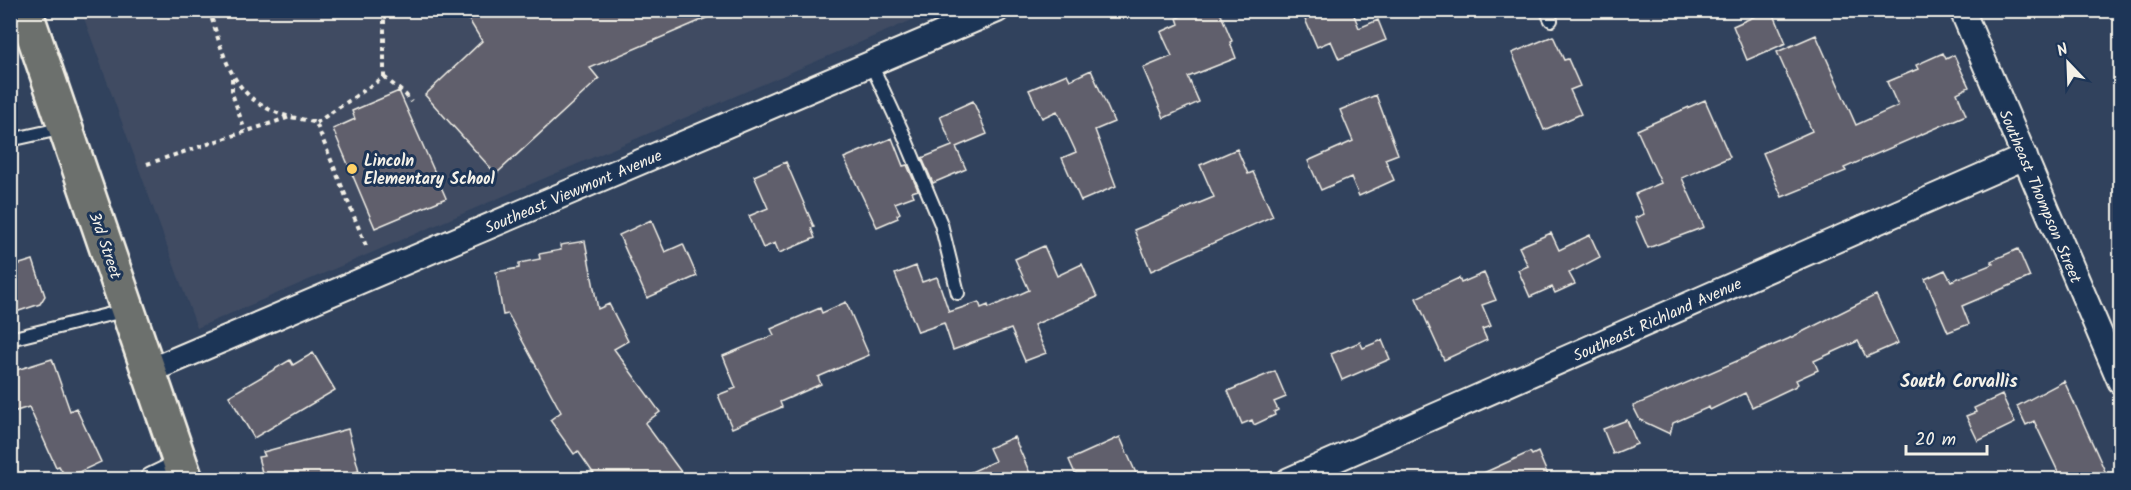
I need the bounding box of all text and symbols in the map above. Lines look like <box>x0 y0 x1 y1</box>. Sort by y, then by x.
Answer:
north arrow <box>2038 33 2098 93</box>
text: N <box>2053 37 2072 64</box>
street label: Southeast Thompson Street <box>1992 106 2088 288</box>
street label: Southeast Viewmont Avenue <box>481 144 666 241</box>
place label: Lincoln Elementary School <box>364 149 496 192</box>
marker: Lincoln Elementary School <box>345 162 359 176</box>
street label: 3rd Street <box>81 209 128 283</box>
street label: Southeast Richland Avenue <box>1569 272 1746 369</box>
district label: South Corvallis <box>1900 368 2018 397</box>
scale bar <box>1906 418 1987 456</box>
text: 20 m <box>1915 426 1956 455</box>

